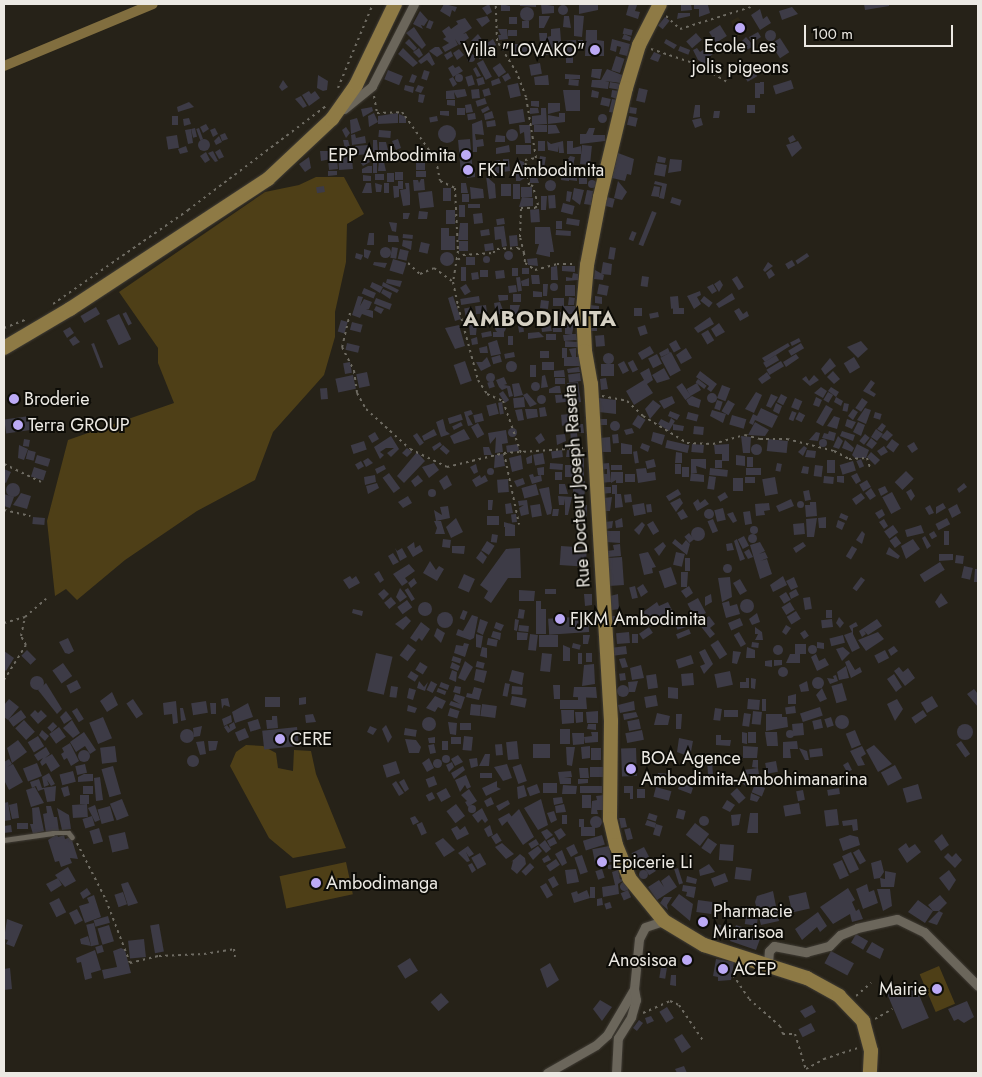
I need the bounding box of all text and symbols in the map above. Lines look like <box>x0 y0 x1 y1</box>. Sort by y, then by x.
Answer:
scale bar <box>807 15 956 47</box>
marker: Ecole Les jolis pigeons <box>734 22 746 34</box>
text: 100 m <box>812 23 853 45</box>
place label: Ecole Les jolis pigeons <box>692 36 788 78</box>
place label: Villa "LOVAKO" <box>463 39 585 61</box>
marker: Villa "LOVAKO" <box>589 44 601 56</box>
place label: EPP Ambodimita <box>328 144 456 166</box>
marker: EPP Ambodimita <box>460 149 472 161</box>
place label: FKT Ambodimita <box>478 159 604 181</box>
marker: FKT Ambodimita <box>462 164 474 176</box>
district label: AMBODIMITA <box>461 306 619 332</box>
street label: Rue Docteur Joseph Raseta <box>559 384 595 588</box>
place label: Broderie <box>24 388 89 410</box>
marker: Broderie <box>8 393 20 405</box>
place label: Terra GROUP <box>28 414 130 436</box>
marker: Terra GROUP <box>12 419 24 431</box>
place label: FJKM Ambodimita <box>570 608 706 630</box>
marker: FJKM Ambodimita <box>554 613 566 625</box>
place label: CERE <box>290 728 332 750</box>
marker: CERE <box>274 733 286 745</box>
place label: BOA Agence Ambodimita-Ambohimanarina <box>641 748 867 791</box>
marker: BOA Agence Ambodimita-Ambohimanarina <box>625 763 637 775</box>
place label: Epicerie Li <box>612 851 693 873</box>
marker: Epicerie Li <box>596 856 608 868</box>
place label: Ambodimanga <box>326 872 438 894</box>
marker: Ambodimanga <box>310 877 322 889</box>
place label: Pharmacie Mirarisoa <box>713 901 792 944</box>
marker: Pharmacie Mirarisoa <box>697 916 709 928</box>
place label: Anosisoa <box>608 949 677 971</box>
marker: Anosisoa <box>681 954 693 966</box>
place label: ACEP <box>733 958 776 980</box>
marker: ACEP <box>717 963 729 975</box>
place label: Mairie <box>879 978 927 1000</box>
marker: Mairie <box>931 983 943 995</box>

